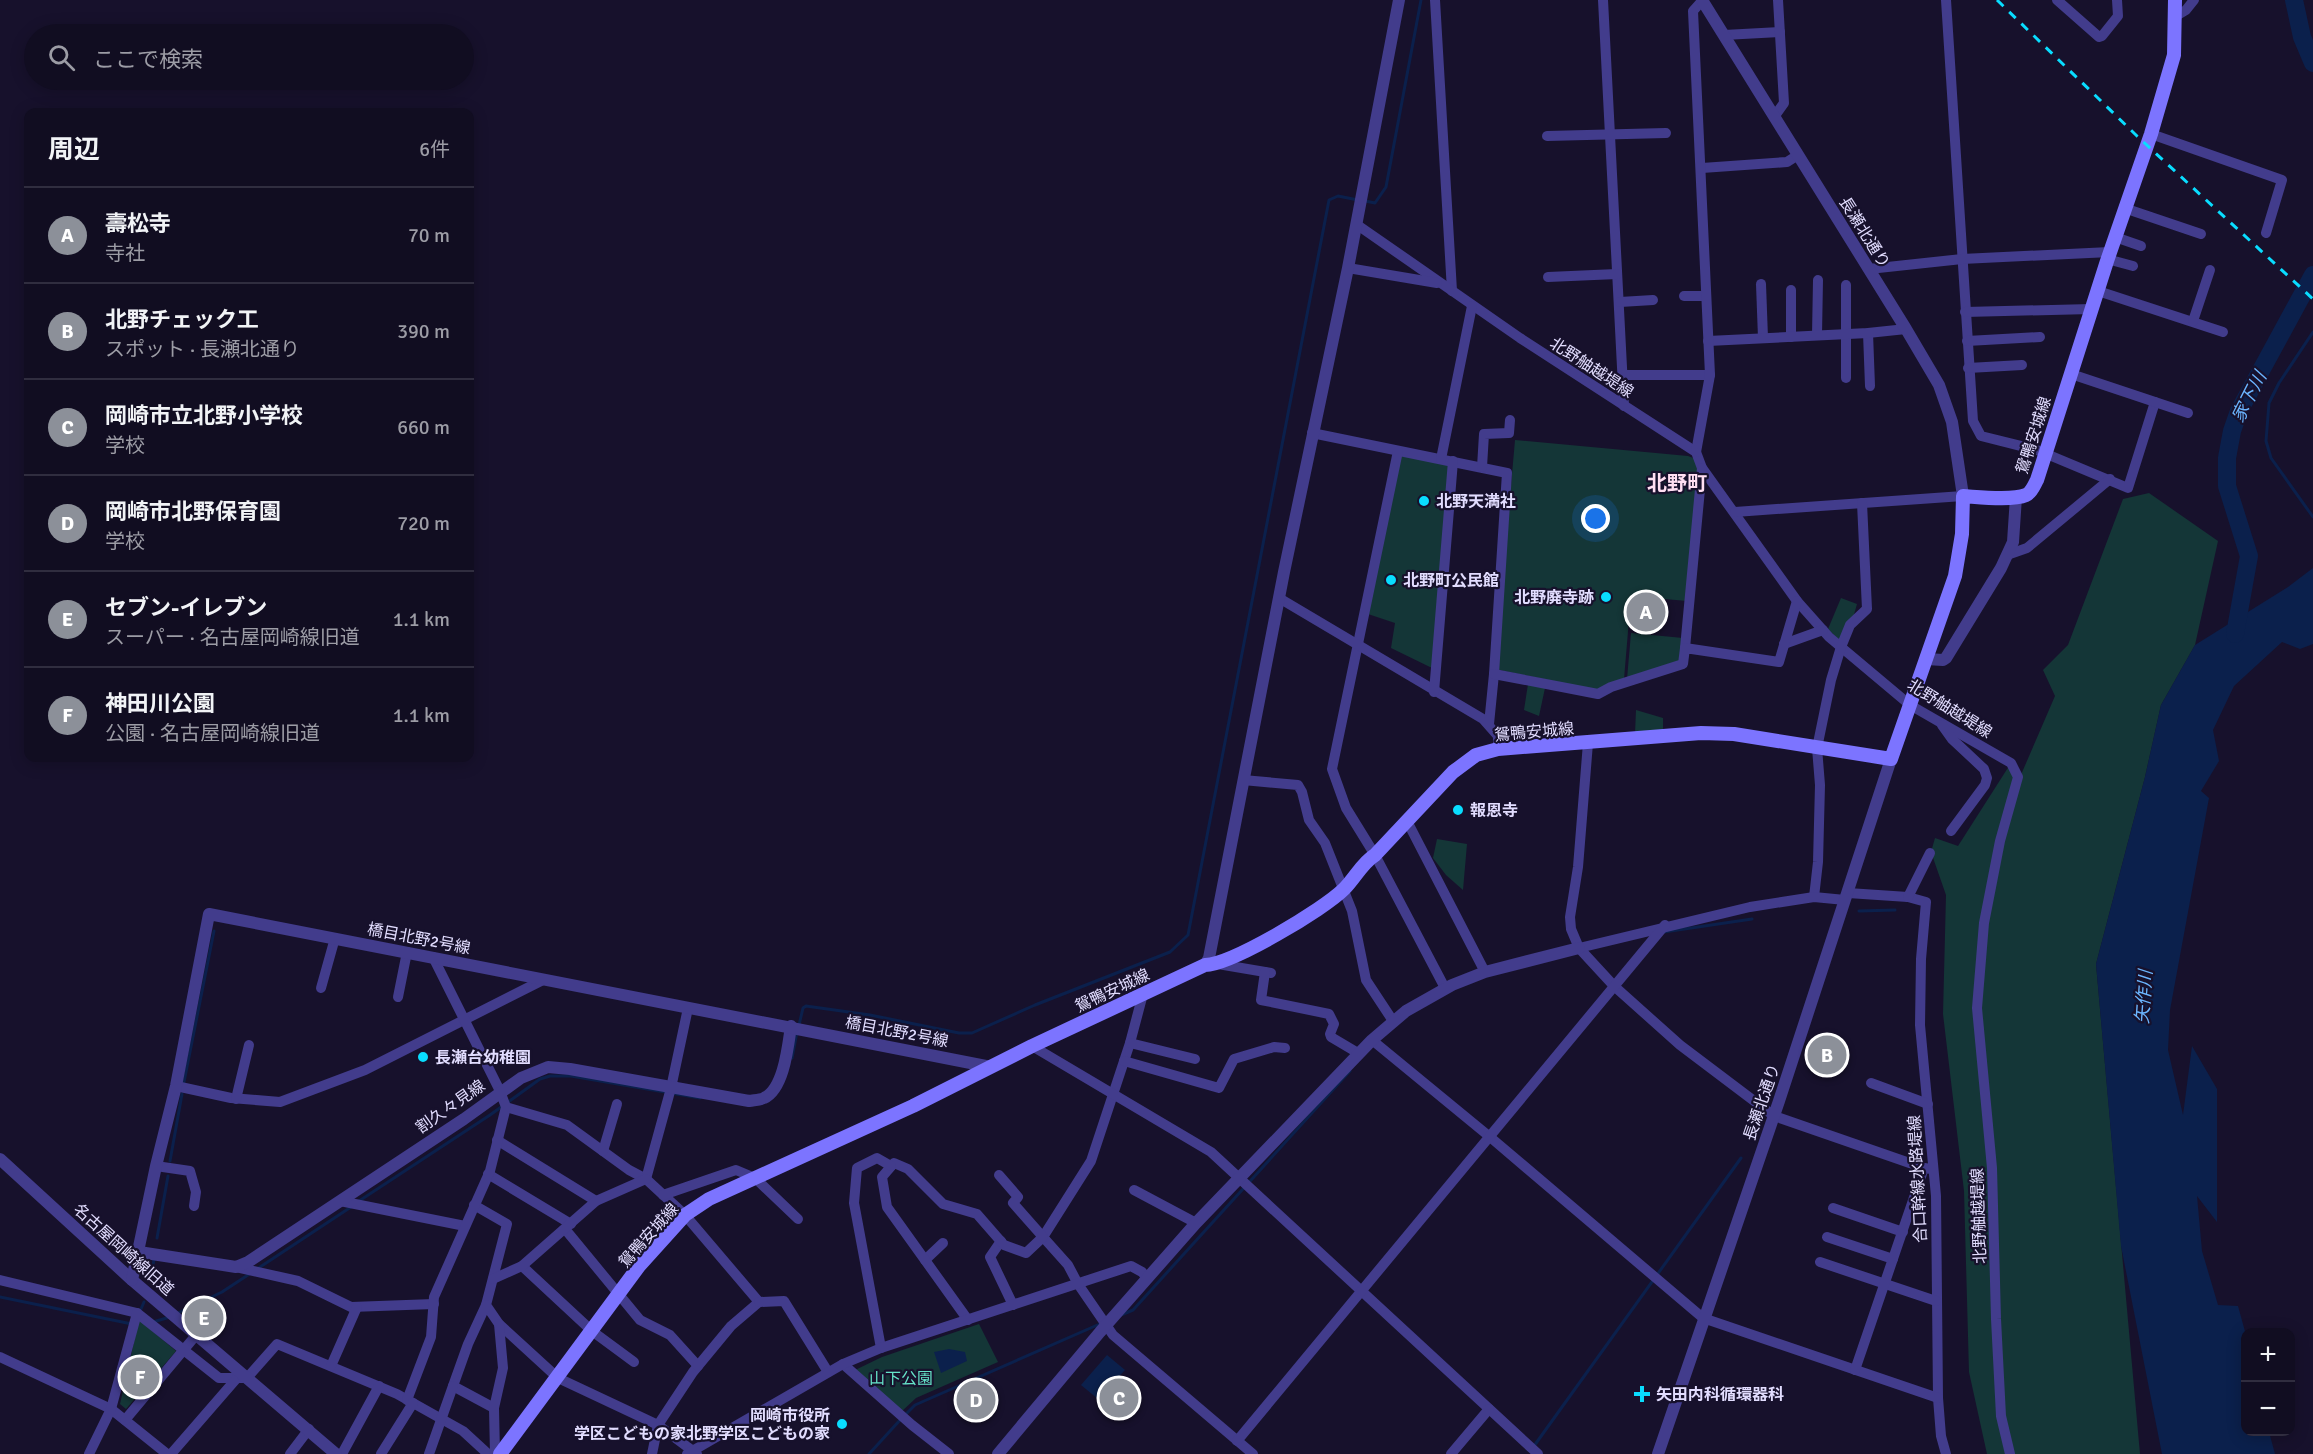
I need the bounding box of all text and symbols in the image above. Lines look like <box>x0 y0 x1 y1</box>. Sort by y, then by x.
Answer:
search box <box>24 24 474 90</box>
icon: search <box>45 41 78 74</box>
text: ここで検索 <box>93 46 203 73</box>
text: 周辺 <box>48 134 100 166</box>
text: 6件 <box>419 137 450 162</box>
street label: 長瀬北通り <box>1834 193 1894 272</box>
text: 壽松寺 <box>105 210 171 237</box>
text: A <box>61 223 74 248</box>
text: 70 m <box>408 223 450 248</box>
text: 寺社 <box>105 241 145 266</box>
text: 北野チェック工 <box>105 306 259 333</box>
text: B <box>61 319 74 344</box>
text: 390 m <box>397 319 450 344</box>
street label: 北野舳越堤線 <box>1546 333 1637 402</box>
text: スポット · 長瀬北通り <box>105 337 300 362</box>
water label: 家下川 <box>2227 366 2272 426</box>
street label: 鴛鴨安城線 <box>2012 394 2056 476</box>
text: 岡崎市立北野小学校 <box>105 402 303 429</box>
text: C <box>61 415 74 440</box>
text: 660 m <box>397 415 450 440</box>
text: 学校 <box>105 433 145 458</box>
district label: 北野町 <box>1647 471 1707 496</box>
place label: 北野天満社 <box>1436 492 1516 512</box>
marker: 北野天満社 <box>1417 494 1431 508</box>
text: 岡崎市北野保育園 <box>105 498 281 525</box>
your location <box>1581 504 1610 533</box>
text: D <box>61 511 74 536</box>
text: 720 m <box>397 511 450 536</box>
text: 学校 <box>105 529 145 554</box>
place label: 北野町公民館 <box>1403 571 1499 591</box>
marker: 北野町公民館 <box>1384 573 1398 587</box>
place label: 北野廃寺跡 <box>1514 588 1594 608</box>
marker: 北野廃寺跡 <box>1599 590 1613 604</box>
pin: A <box>1626 590 1666 634</box>
text: セブン-イレブン <box>105 594 267 621</box>
text: E <box>62 607 73 632</box>
text: 1.1 km <box>393 607 450 632</box>
text: スーパー · 名古屋岡崎線旧道 <box>105 625 360 650</box>
street label: 北野舳越堤線 <box>1903 675 1995 743</box>
text: 神田川公園 <box>105 690 215 717</box>
text: F <box>62 703 73 728</box>
text: 1.1 km <box>393 703 450 728</box>
street label: 鴛鴨安城線 <box>1493 719 1575 745</box>
text: 公園 · 名古屋岡崎線旧道 <box>105 721 320 746</box>
place label: 報恩寺 <box>1470 801 1518 821</box>
marker: 報恩寺 <box>1451 803 1465 817</box>
street label: 橋目北野2号線 <box>366 919 472 959</box>
street label: 鴛鴨安城線 <box>1072 965 1153 1017</box>
water label: 矢作川 <box>2131 967 2157 1025</box>
street label: 橋目北野2号線 <box>844 1012 950 1052</box>
pin: B <box>1808 1032 1846 1078</box>
place label: 長瀬台幼稚園 <box>435 1048 531 1068</box>
marker: 長瀬台幼稚園 <box>416 1050 430 1064</box>
street label: 長瀬北通り <box>1739 1061 1784 1143</box>
street label: 割久々見線 <box>412 1076 489 1138</box>
street label: 合口幹線水路堤線 <box>1905 1115 1931 1243</box>
street label: 北野舳越堤線 <box>1967 1168 1991 1264</box>
street label: 名古屋岡崎線旧道 <box>69 1199 178 1300</box>
street label: 鴛鴨安城線 <box>615 1199 683 1272</box>
pin: E <box>184 1296 224 1340</box>
map controls <box>2241 1328 2295 1436</box>
button: + <box>2241 1328 2295 1382</box>
pin: F <box>120 1354 160 1400</box>
park label: 山下公園 <box>869 1369 933 1389</box>
pin: C <box>1100 1376 1138 1420</box>
pin: D <box>956 1378 996 1422</box>
button: − <box>2241 1382 2295 1436</box>
marker: 矢田内科循環器科 <box>1633 1385 1651 1403</box>
place label: 矢田内科循環器科 <box>1656 1385 1784 1405</box>
place label: 岡崎市役所 学区こどもの家北野学区こどもの家 <box>574 1406 830 1444</box>
marker: 岡崎市役所 学区こどもの家北野学区こどもの家 <box>835 1417 849 1431</box>

